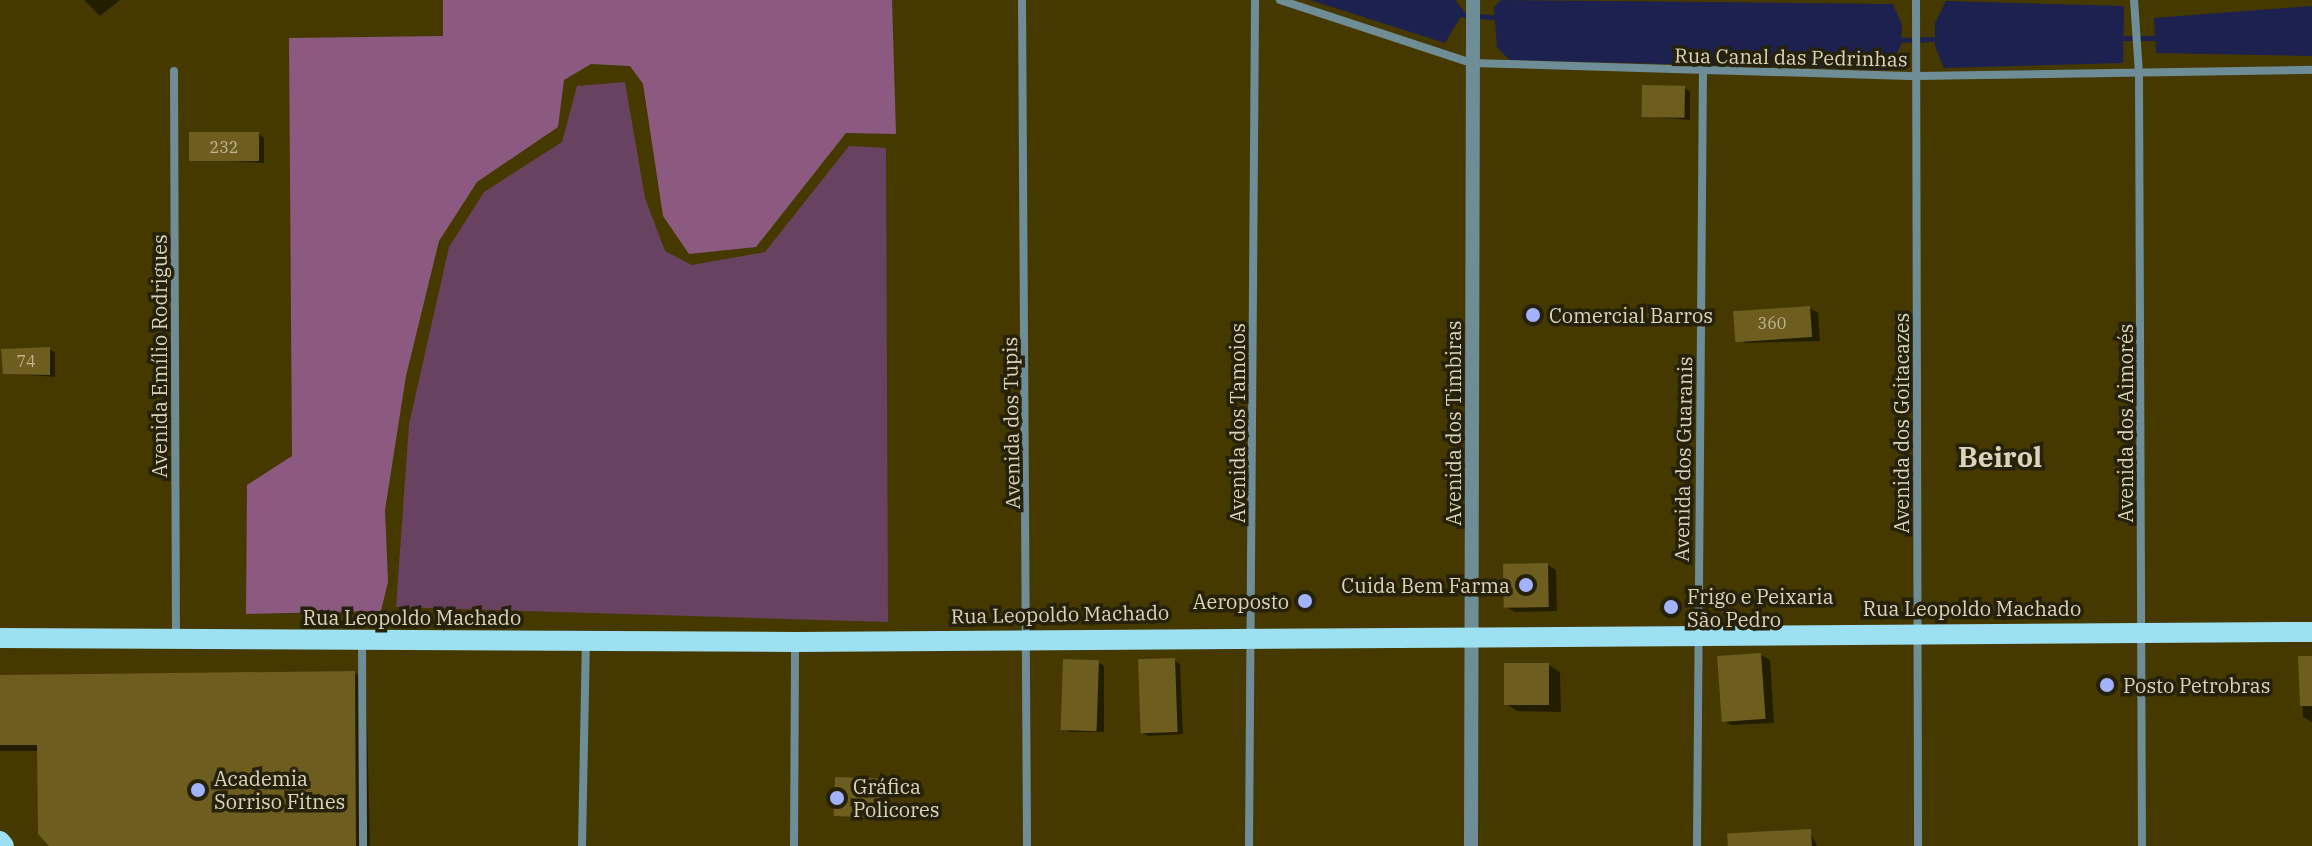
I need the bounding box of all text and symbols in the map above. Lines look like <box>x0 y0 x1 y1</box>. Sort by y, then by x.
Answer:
street label: Rua Canal das Pedrinhas <box>1674 43 1908 71</box>
house number: 232 <box>210 137 238 157</box>
street label: Avenida Emílio Rodrigues <box>147 234 171 478</box>
place label: Comercial Barros <box>1549 303 1713 327</box>
marker: Comercial Barros <box>1524 306 1542 324</box>
house number: 360 <box>1758 313 1786 333</box>
street label: Avenida dos Goitacazes <box>1889 313 1913 533</box>
street label: Avenida dos Timbiras <box>1441 320 1465 526</box>
street label: Avenida dos Tamoios <box>1225 323 1249 523</box>
street label: Avenida dos Aimorés <box>2113 324 2137 522</box>
street label: Avenida dos Tupis <box>997 337 1025 509</box>
house number: 74 <box>16 351 36 371</box>
street label: Avenida dos Guaranis <box>1669 356 1697 562</box>
district label: Beirol <box>1958 440 2042 474</box>
place label: Cuida Bem Farma <box>1341 573 1510 597</box>
marker: Cuida Bem Farma <box>1517 576 1535 594</box>
place label: Frigo e Peixaria São Pedro <box>1687 584 1834 631</box>
place label: Aeroposto <box>1193 589 1289 613</box>
marker: Aeroposto <box>1296 592 1314 610</box>
street label: Rua Leopoldo Machado <box>1863 596 2081 620</box>
marker: Frigo e Peixaria São Pedro <box>1662 598 1680 616</box>
street label: Rua Leopoldo Machado <box>951 600 1169 628</box>
street label: Rua Leopoldo Machado <box>303 605 521 629</box>
place label: Posto Petrobras <box>2123 673 2270 697</box>
marker: Posto Petrobras <box>2098 676 2116 694</box>
place label: Academia Sorriso Fitnes <box>214 766 345 813</box>
place label: Gráfica Policores <box>853 774 939 821</box>
marker: Academia Sorriso Fitnes <box>189 781 207 799</box>
marker: Gráfica Policores <box>828 789 846 807</box>

